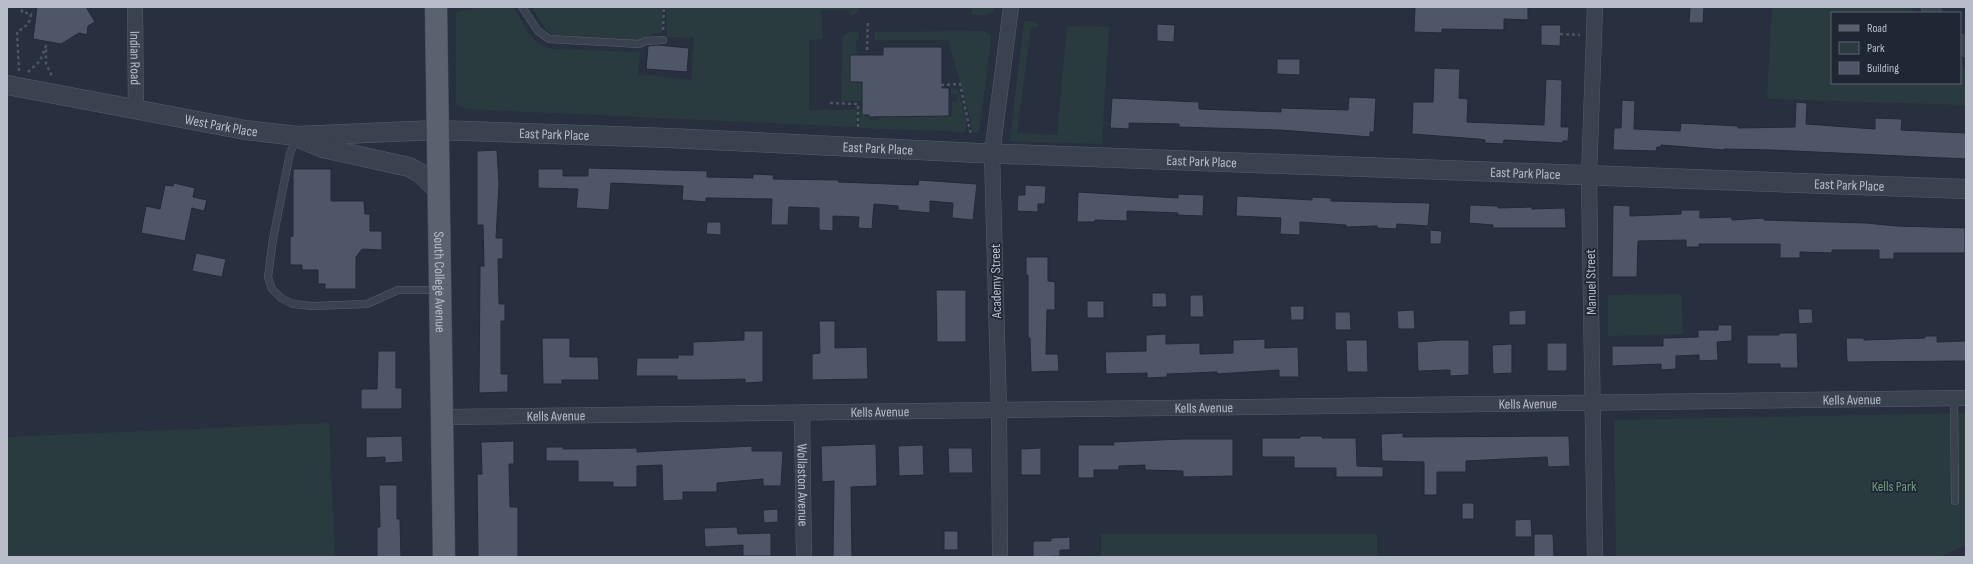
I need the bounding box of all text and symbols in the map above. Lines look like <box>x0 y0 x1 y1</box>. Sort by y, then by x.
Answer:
legend <box>1831 12 1961 84</box>
text: Road <box>1867 21 1887 36</box>
street label: Indian Road <box>127 31 144 85</box>
text: Park <box>1867 41 1885 56</box>
text: Building <box>1867 61 1899 76</box>
street label: West Park Place <box>183 110 259 140</box>
street label: East Park Place <box>519 124 590 144</box>
street label: East Park Place <box>842 138 913 158</box>
street label: East Park Place <box>1166 151 1237 171</box>
street label: East Park Place <box>1490 163 1561 183</box>
street label: East Park Place <box>1814 175 1885 195</box>
street label: South College Avenue <box>431 231 449 333</box>
street label: Academy Street <box>987 244 1005 319</box>
street label: Manuel Street <box>1582 249 1600 315</box>
street label: Kells Avenue <box>1823 391 1881 408</box>
street label: Kells Avenue <box>1499 395 1557 412</box>
street label: Kells Avenue <box>1175 399 1233 416</box>
street label: Kells Avenue <box>851 403 909 420</box>
street label: Kells Avenue <box>527 407 585 424</box>
street label: Wollaston Avenue <box>794 443 812 527</box>
park label: Kells Park <box>1872 478 1917 495</box>

